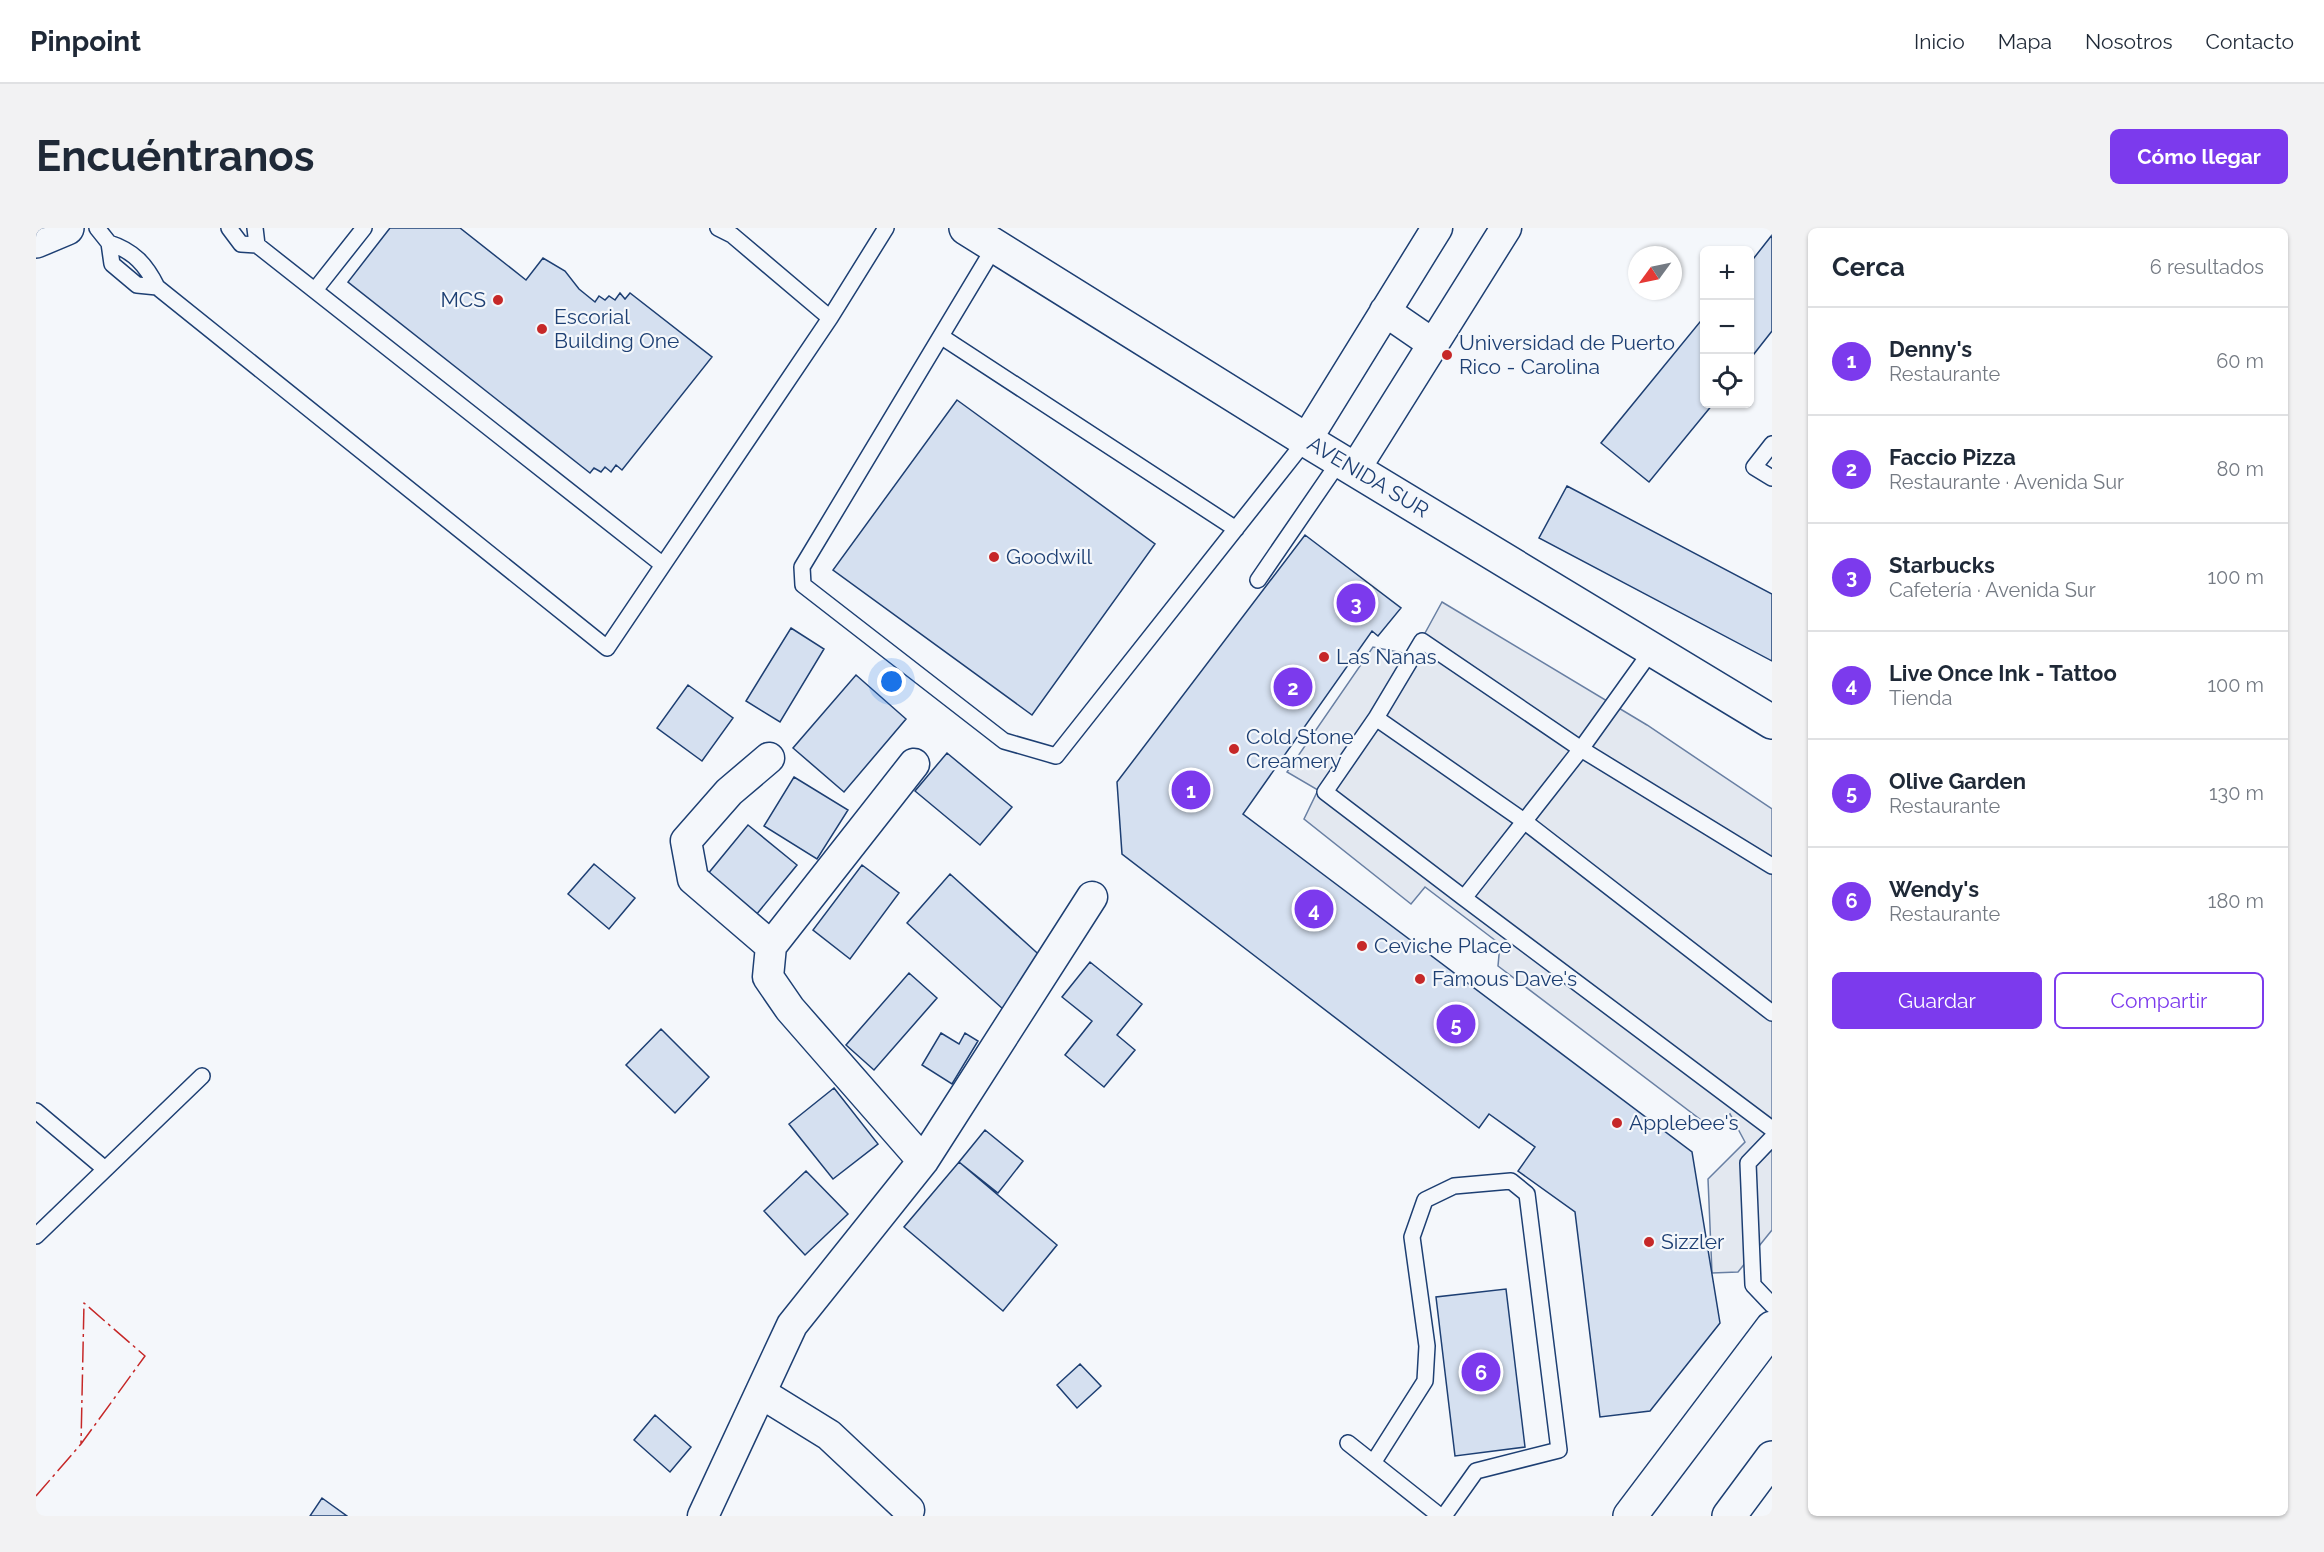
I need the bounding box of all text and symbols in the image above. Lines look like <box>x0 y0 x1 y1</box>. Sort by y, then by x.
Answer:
text: Pinpoint <box>30 25 141 58</box>
text: Inicio <box>1914 29 1965 54</box>
text: Mapa <box>1998 29 2052 54</box>
text: Nosotros <box>2085 29 2173 54</box>
text: Contacto <box>2206 29 2294 54</box>
button: Cómo llegar <box>2110 129 2288 184</box>
text: Encuéntranos <box>36 132 315 181</box>
north arrow <box>1628 246 1682 300</box>
map controls <box>1700 246 1754 408</box>
button: + <box>1700 246 1754 300</box>
text: Cerca <box>1832 252 1905 282</box>
text: 6 resultados <box>2150 255 2264 279</box>
place label: MCS <box>440 287 486 312</box>
marker: MCS <box>491 293 505 307</box>
button: − <box>1700 300 1754 354</box>
place label: Escorial Building One <box>554 304 679 353</box>
marker: Escorial Building One <box>535 322 549 336</box>
place label: Universidad de Puerto Rico - Carolina <box>1459 330 1675 379</box>
text: Denny's <box>1889 336 1972 362</box>
marker: Universidad de Puerto Rico - Carolina <box>1440 348 1454 362</box>
text: 1 <box>1847 349 1856 373</box>
text: 60 m <box>2216 349 2264 373</box>
button: locate <box>1700 354 1754 408</box>
text: Restaurante <box>1889 362 2000 386</box>
street label: AVENIDA SUR <box>1303 431 1433 523</box>
text: Faccio Pizza <box>1889 444 2016 470</box>
text: 2 <box>1846 457 1857 481</box>
text: 80 m <box>2216 457 2264 481</box>
text: Restaurante · Avenida Sur <box>1889 470 2124 494</box>
place label: Goodwill <box>1006 544 1092 569</box>
marker: Goodwill <box>987 550 1001 564</box>
text: Starbucks <box>1889 552 1995 578</box>
text: 3 <box>1846 565 1857 589</box>
text: 100 m <box>2207 565 2264 589</box>
text: Cafetería · Avenida Sur <box>1889 578 2096 602</box>
pin: 3 <box>1336 580 1376 626</box>
place label: Las Nanas <box>1336 644 1437 669</box>
marker: Las Nanas <box>1317 650 1331 664</box>
text: Live Once Ink - Tattoo <box>1889 660 2117 686</box>
pin: 2 <box>1274 664 1312 710</box>
your location <box>877 667 906 696</box>
text: 4 <box>1846 673 1857 697</box>
text: 100 m <box>2207 673 2264 697</box>
text: Tienda <box>1889 686 1952 710</box>
place label: Cold Stone Creamery <box>1246 724 1354 773</box>
marker: Cold Stone Creamery <box>1227 742 1241 756</box>
pin: 1 <box>1172 768 1210 812</box>
text: Olive Garden <box>1889 768 2026 794</box>
text: 5 <box>1846 781 1857 805</box>
text: 130 m <box>2209 781 2264 805</box>
text: Restaurante <box>1889 794 2000 818</box>
text: Wendy's <box>1889 876 1979 902</box>
pin: 4 <box>1294 886 1334 932</box>
text: 6 <box>1845 889 1858 913</box>
text: 180 m <box>2208 889 2264 913</box>
text: Restaurante <box>1889 902 2000 926</box>
place label: Ceviche Place <box>1374 933 1512 958</box>
marker: Ceviche Place <box>1355 939 1369 953</box>
place label: Famous Dave's <box>1432 966 1577 991</box>
marker: Famous Dave's <box>1413 972 1427 986</box>
button: Guardar <box>1832 972 2042 1029</box>
button: Compartir <box>2054 972 2264 1029</box>
pin: 5 <box>1436 1002 1476 1046</box>
place label: Applebee's <box>1629 1110 1739 1135</box>
marker: Applebee's <box>1610 1116 1624 1130</box>
place label: Sizzler <box>1661 1229 1725 1254</box>
marker: Sizzler <box>1642 1235 1656 1249</box>
pin: 6 <box>1462 1350 1500 1394</box>

